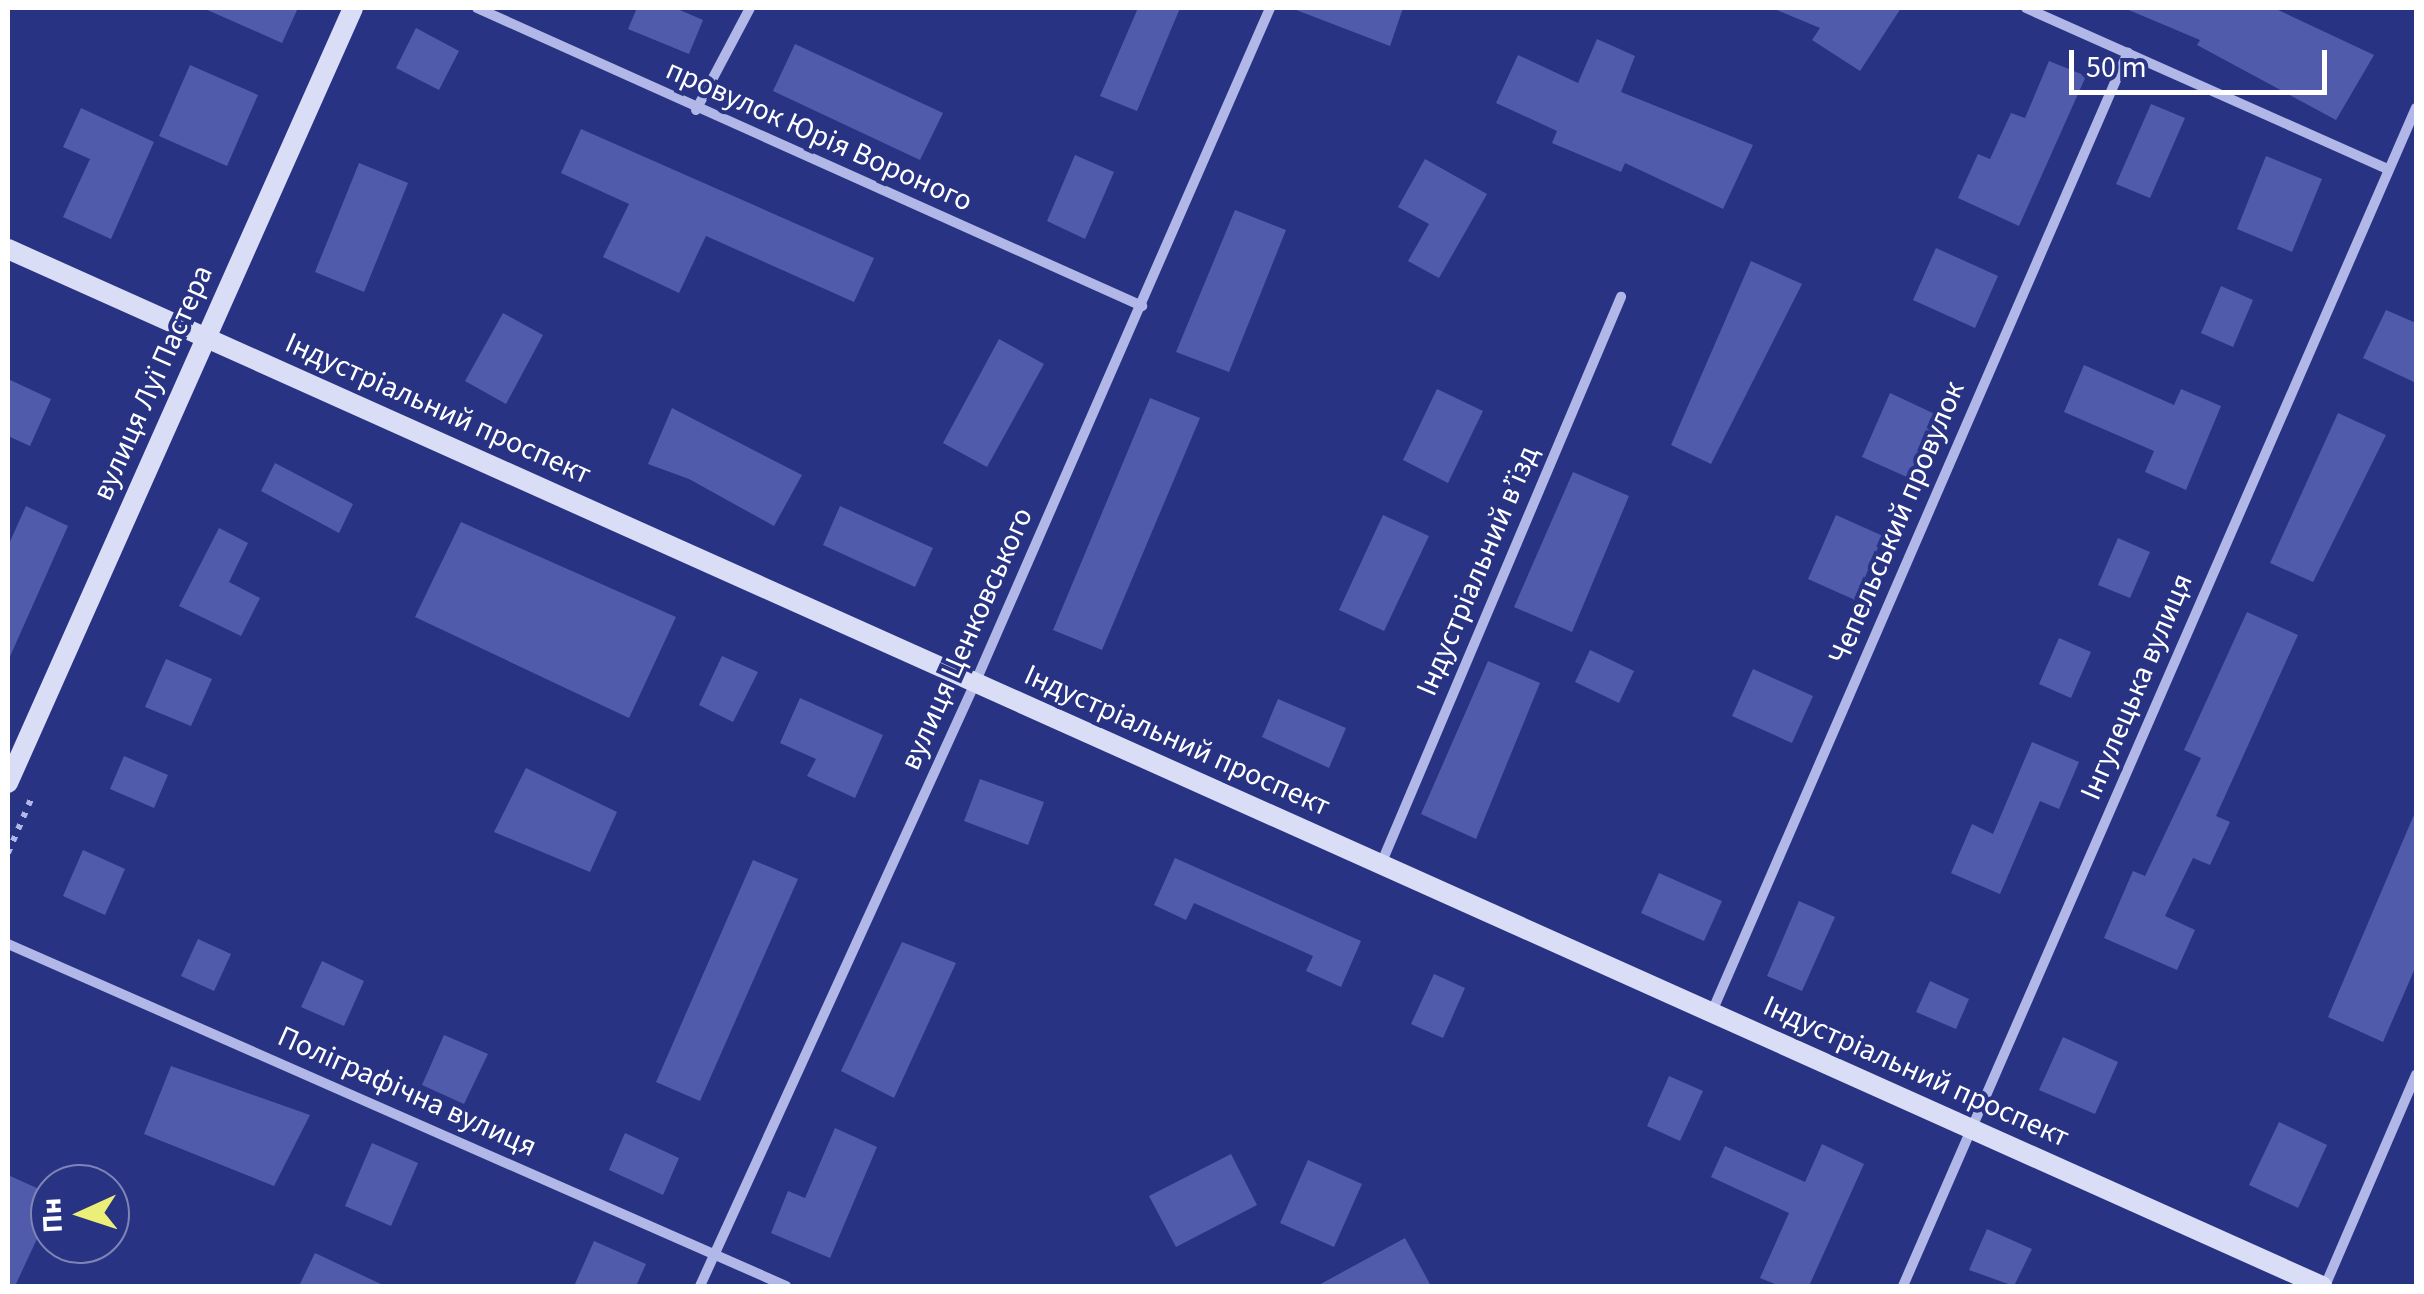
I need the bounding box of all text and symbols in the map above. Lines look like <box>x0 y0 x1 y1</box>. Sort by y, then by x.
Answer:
scale bar <box>2074 30 2332 92</box>
text: 50 m <box>2086 46 2147 89</box>
street label: провулок Юрія Вороного <box>660 52 978 220</box>
street label: вулиця Луї Пастера <box>85 260 221 506</box>
street label: Індустріальний проспект <box>279 325 597 493</box>
street label: Чепельський провулок <box>1821 376 1973 670</box>
street label: Індустріальний в’їзд <box>1409 441 1547 701</box>
street label: вулиця Ценковського <box>893 502 1041 776</box>
street label: Інгулецька вулиця <box>2073 568 2201 806</box>
street label: Індустріальний проспект <box>1018 657 1336 825</box>
street label: Індустріальний проспект <box>1757 988 2075 1156</box>
street label: Поліграфічна вулиця <box>272 1019 542 1165</box>
north arrow <box>30 1164 130 1264</box>
text: Пн <box>31 1197 73 1234</box>

